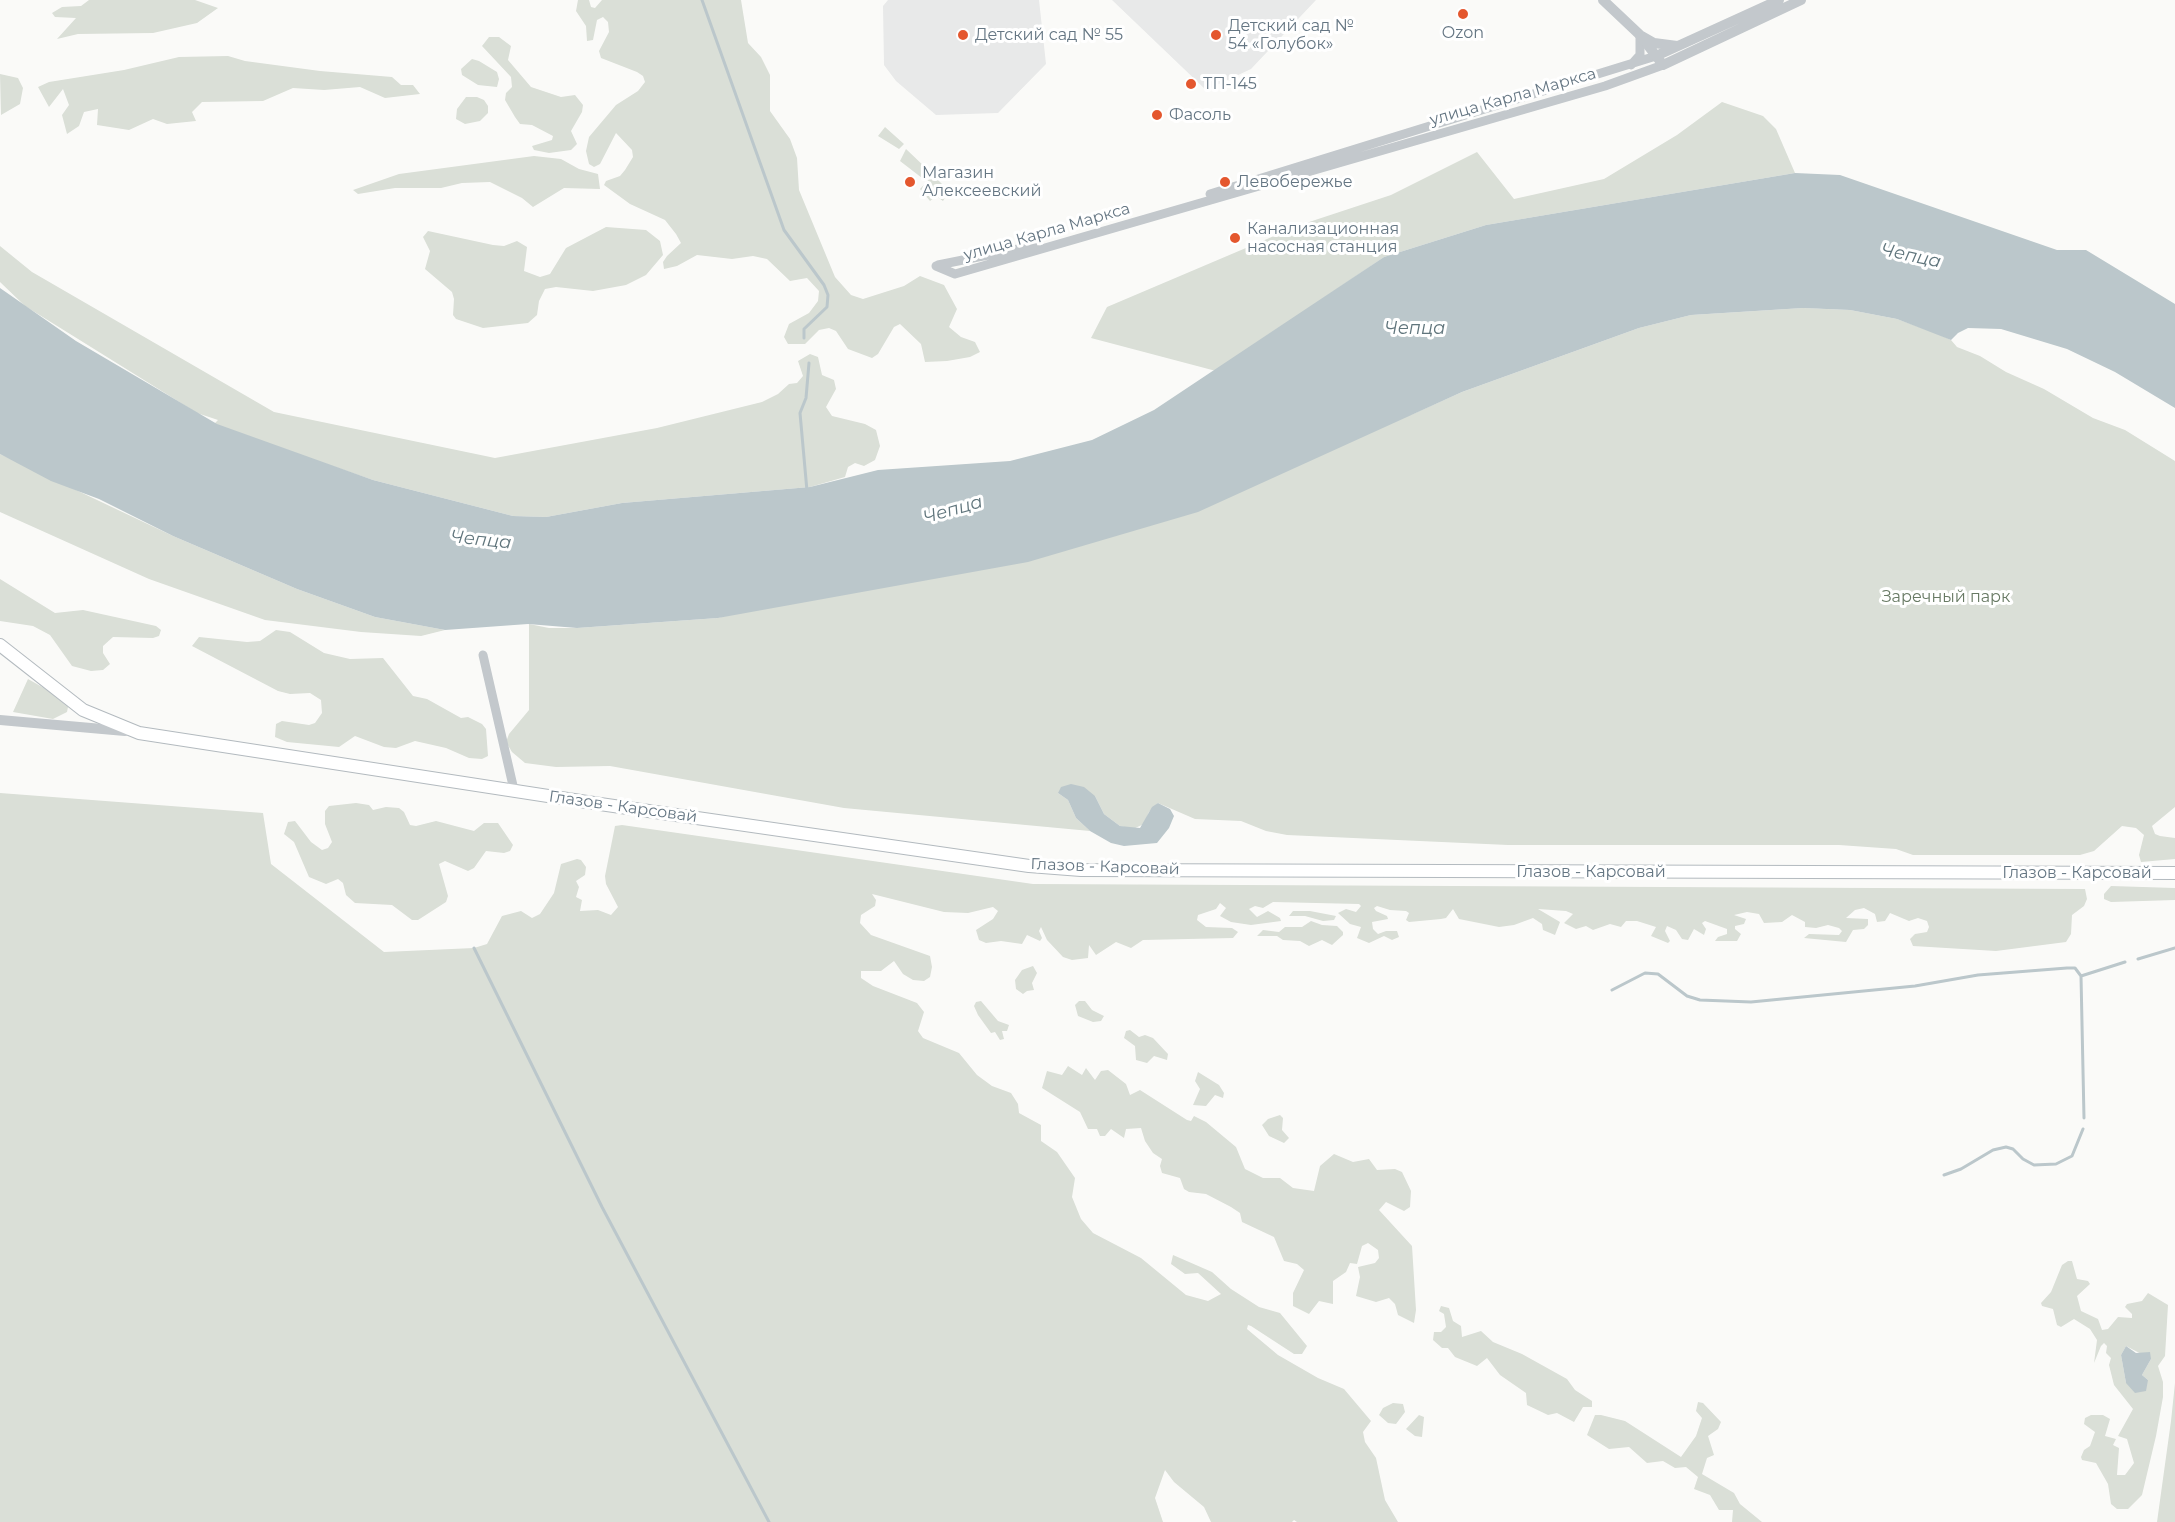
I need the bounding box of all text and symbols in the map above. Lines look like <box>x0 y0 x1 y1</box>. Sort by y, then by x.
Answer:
marker: Ozon <box>1456 7 1470 21</box>
place label: Детский сад № 54 «Голубок» <box>1228 16 1354 54</box>
place label: Ozon <box>1442 23 1484 43</box>
place label: Детский сад № 55 <box>975 25 1123 45</box>
marker: Детский сад № 55 <box>956 28 970 42</box>
marker: Детский сад № 54 «Голубок» <box>1209 28 1223 42</box>
street label: улица Карла Маркса <box>1428 64 1598 130</box>
place label: ТП-145 <box>1203 74 1257 94</box>
marker: ТП-145 <box>1184 77 1198 91</box>
place label: Фасоль <box>1169 105 1231 125</box>
marker: Фасоль <box>1150 108 1164 122</box>
place label: Магазин Алексеевский <box>922 163 1042 201</box>
place label: Левобережье <box>1237 172 1353 192</box>
marker: Магазин Алексеевский <box>903 175 917 189</box>
marker: Левобережье <box>1218 175 1232 189</box>
street label: улица Карла Маркса <box>962 199 1132 265</box>
place label: Канализационная насосная станция <box>1247 219 1399 257</box>
marker: Канализационная насосная станция <box>1228 231 1242 245</box>
water label: Чепца <box>1879 239 1943 273</box>
water label: Чепца <box>1385 318 1445 340</box>
water label: Чепца <box>921 491 985 529</box>
water label: Чепца <box>450 526 512 554</box>
park label: Заречный парк <box>1882 587 2010 607</box>
street label: Глазов - Карсовай <box>548 787 698 827</box>
street label: Глазов - Карсовай <box>1030 855 1180 879</box>
street label: Глазов - Карсовай <box>1516 862 1666 882</box>
street label: Глазов - Карсовай <box>2002 863 2152 883</box>

